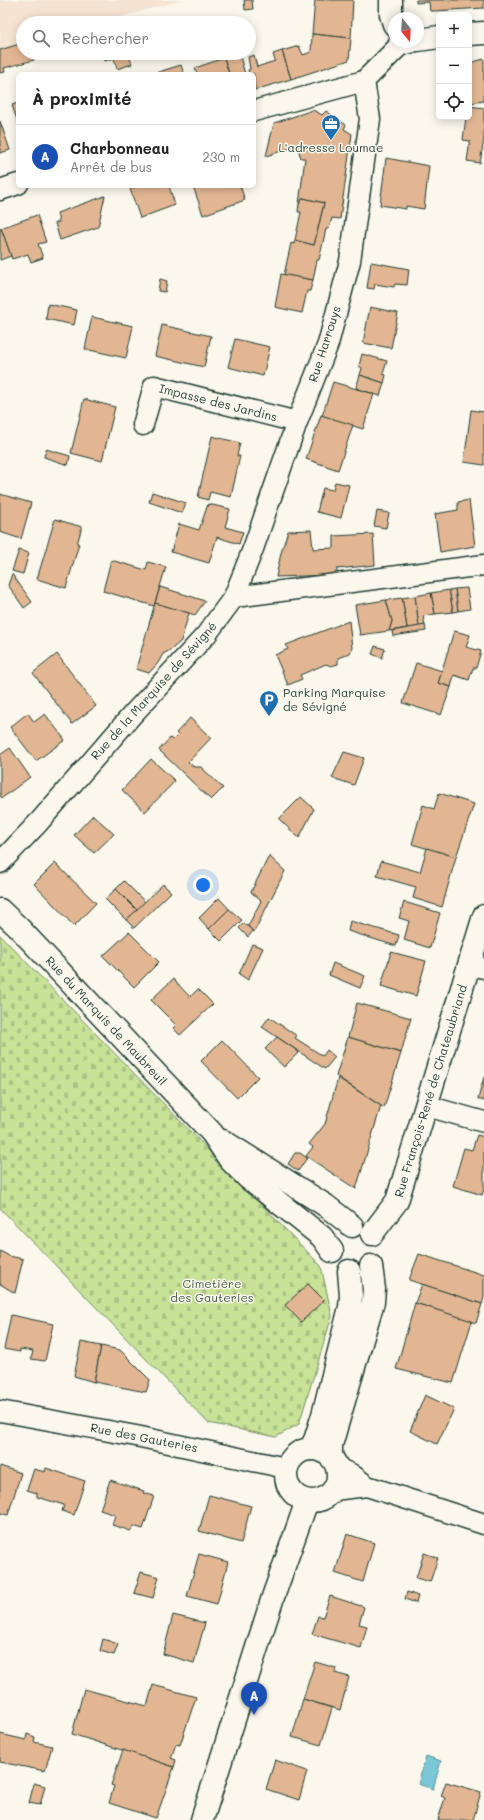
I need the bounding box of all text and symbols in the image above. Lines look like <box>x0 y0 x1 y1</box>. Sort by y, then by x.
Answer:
north arrow <box>388 12 424 48</box>
map controls <box>436 12 472 120</box>
button: + <box>436 12 472 48</box>
search box <box>16 16 256 60</box>
icon: search <box>30 27 52 49</box>
text: Rechercher <box>62 28 149 48</box>
button: − <box>436 48 472 84</box>
button: locate <box>436 84 472 120</box>
text: À proximité <box>32 87 131 109</box>
office icon: L'adresse Loumae <box>320 113 342 141</box>
text: Charbonneau <box>70 138 169 158</box>
place label: L'adresse Loumae <box>279 139 383 155</box>
text: A <box>40 148 50 165</box>
text: 230 m <box>203 148 240 165</box>
text: Arrêt de bus <box>70 158 152 175</box>
street label: Rue Harrouys <box>304 303 344 384</box>
street label: Impasse des Jardins <box>158 380 279 424</box>
street label: Rue de la Marquise de Sévigné <box>87 618 220 763</box>
place label: Parking Marquise de Sévigné <box>283 684 386 714</box>
parking icon: Parking Marquise de Sévigné <box>258 689 280 717</box>
your location <box>193 875 213 895</box>
street label: Rue du Marquis de Maubreuil <box>43 952 171 1088</box>
street label: Rue François-René de Chateaubriand <box>390 982 470 1199</box>
park label: Cimetière des Gauteries <box>170 1275 254 1305</box>
street label: Rue des Gauteries <box>89 1419 199 1455</box>
pin: A <box>241 1682 267 1715</box>

